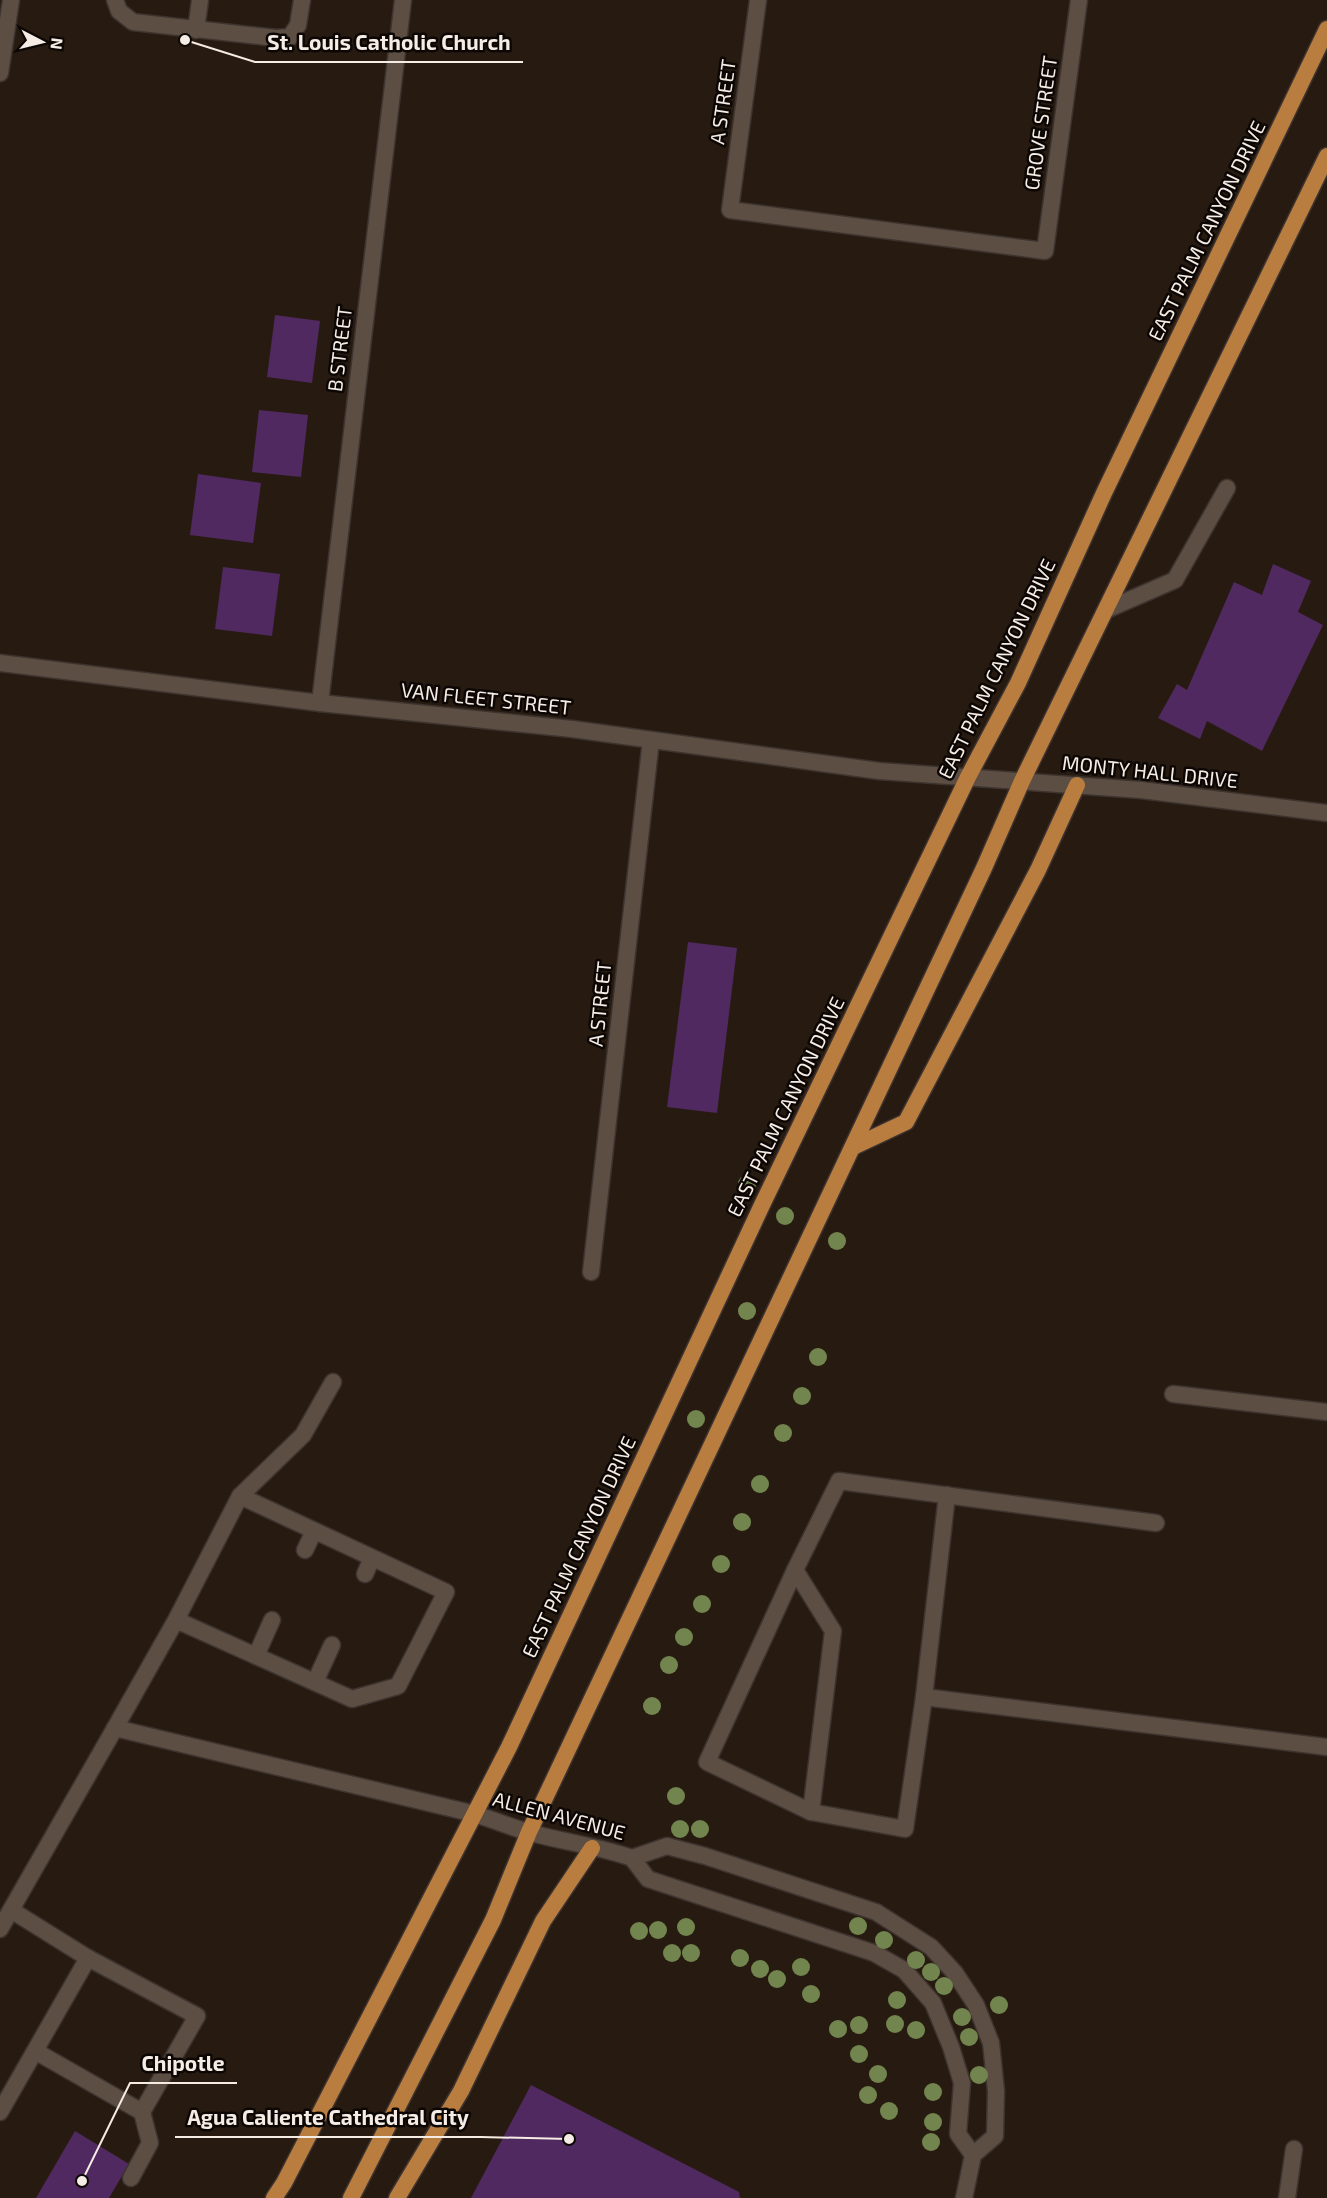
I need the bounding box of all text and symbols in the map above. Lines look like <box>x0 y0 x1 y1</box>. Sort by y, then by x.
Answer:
north arrow <box>12 12 72 72</box>
callout: St. Louis Catholic Church <box>255 23 523 62</box>
text: St. Louis Catholic Church <box>267 29 511 54</box>
text: N <box>47 37 68 51</box>
street label: GROVE STREET <box>1019 54 1061 191</box>
street label: A STREET <box>704 57 740 146</box>
street label: EAST PALM CANYON DRIVE <box>1142 117 1270 344</box>
street label: B STREET <box>322 304 356 393</box>
street label: EAST PALM CANYON DRIVE <box>932 555 1060 782</box>
street label: VAN FLEET STREET <box>400 677 573 719</box>
street label: MONTY HALL DRIVE <box>1061 750 1239 792</box>
street label: A STREET <box>583 960 615 1048</box>
street label: EAST PALM CANYON DRIVE <box>721 993 849 1220</box>
street label: EAST PALM CANYON DRIVE <box>516 1432 640 1661</box>
street label: ALLEN AVENUE <box>490 1786 628 1844</box>
callout: Chipotle <box>130 2044 237 2083</box>
text: Chipotle <box>141 2050 225 2075</box>
callout: Agua Caliente Cathedral City <box>175 2098 481 2137</box>
text: Agua Caliente Cathedral City <box>187 2104 469 2130</box>

